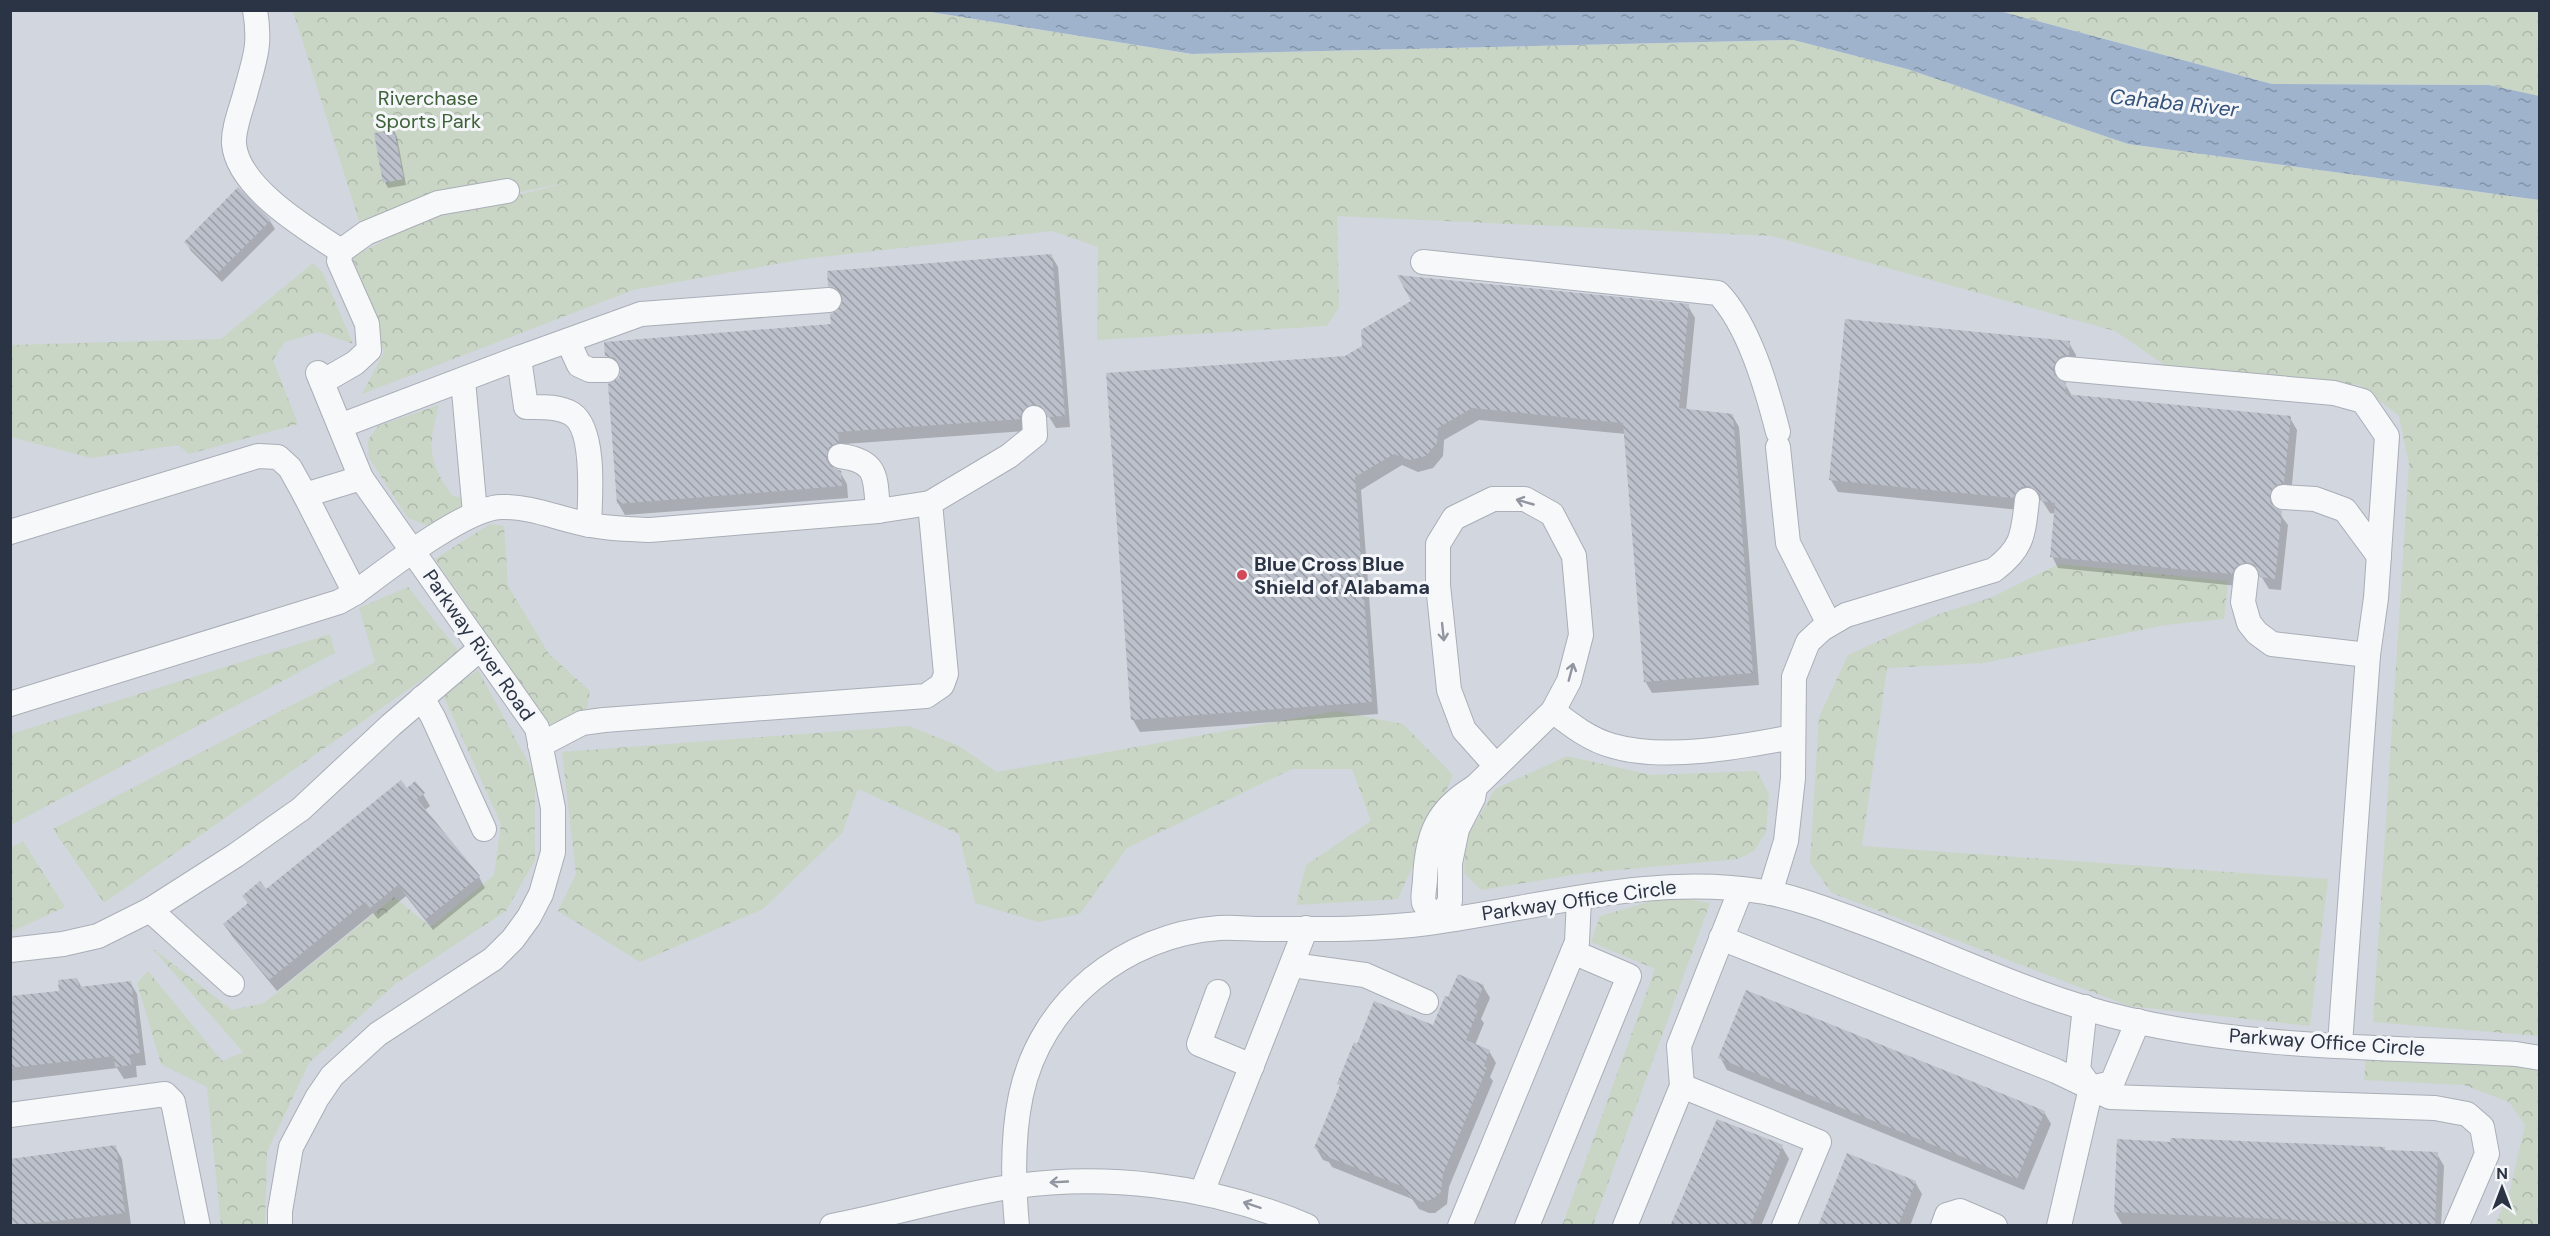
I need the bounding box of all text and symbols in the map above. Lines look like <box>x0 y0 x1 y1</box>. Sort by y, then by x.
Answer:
water label: Cahaba River <box>2108 82 2241 124</box>
park label: Riverchase Sports Park <box>375 85 481 134</box>
one-way arrow <box>1516 496 1535 507</box>
place label: Blue Cross Blue Shield of Alabama <box>1254 551 1430 600</box>
street label: Parkway River Road <box>417 564 541 726</box>
marker: Blue Cross Blue Shield of Alabama <box>1235 568 1249 582</box>
one-way arrow <box>1438 621 1449 641</box>
one-way arrow <box>1566 663 1577 682</box>
street label: Parkway Office Circle <box>1480 873 1678 927</box>
street label: Parkway Office Circle <box>2228 1022 2426 1062</box>
north arrow <box>2472 1158 2532 1218</box>
text: N <box>2496 1163 2508 1184</box>
one-way arrow <box>1050 1176 1070 1187</box>
one-way arrow <box>1243 1199 1262 1210</box>

